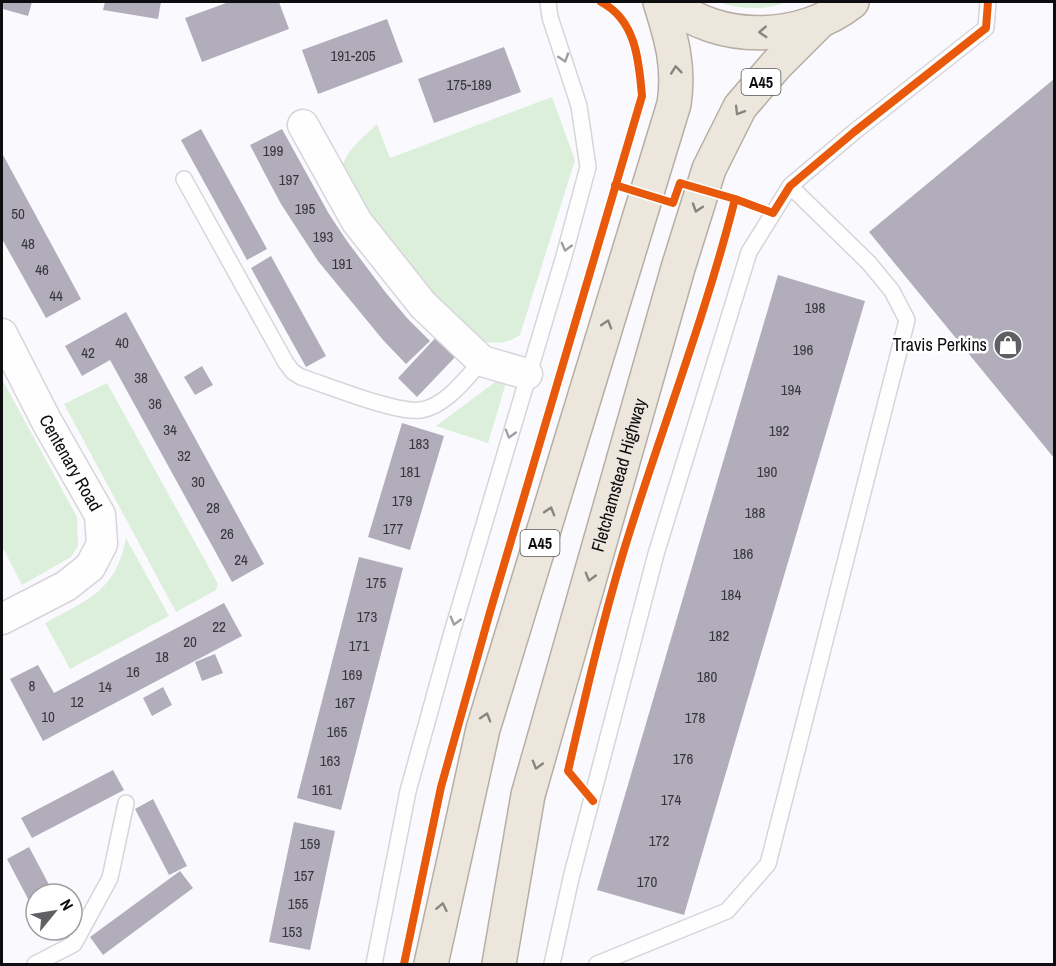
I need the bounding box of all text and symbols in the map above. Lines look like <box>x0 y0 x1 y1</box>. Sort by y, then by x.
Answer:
one-way arrow <box>758 26 767 39</box>
house number: 191-205 <box>330 45 376 66</box>
one-way arrow <box>556 52 569 63</box>
one-way arrow <box>670 65 683 74</box>
road number: A45 <box>742 69 780 95</box>
house number: 175-189 <box>446 74 492 95</box>
one-way arrow <box>735 105 747 115</box>
house number: 199 <box>263 140 283 161</box>
house number: 197 <box>279 169 299 190</box>
house number: 195 <box>295 198 315 219</box>
one-way arrow <box>692 202 704 213</box>
house number: 50 <box>11 203 25 224</box>
house number: 193 <box>313 226 333 247</box>
house number: 48 <box>21 233 35 254</box>
one-way arrow <box>561 241 573 252</box>
house number: 191 <box>332 253 352 274</box>
house number: 46 <box>35 259 49 280</box>
house number: 44 <box>49 285 63 306</box>
house number: 198 <box>805 297 825 318</box>
one-way arrow <box>600 319 612 330</box>
shop icon: Travis Perkins <box>992 329 1024 361</box>
house number: 40 <box>115 332 129 353</box>
place label: Travis Perkins <box>892 332 987 357</box>
house number: 196 <box>793 339 813 360</box>
house number: 42 <box>81 342 95 363</box>
house number: 38 <box>134 367 148 388</box>
house number: 194 <box>781 379 801 400</box>
house number: 36 <box>148 393 162 414</box>
street label: Fletchamstead Highway <box>585 395 652 555</box>
street label: Centenary Road <box>33 410 108 516</box>
house number: 34 <box>163 419 177 440</box>
house number: 192 <box>769 420 789 441</box>
one-way arrow <box>505 428 517 438</box>
house number: 183 <box>409 433 429 454</box>
house number: 32 <box>177 445 191 466</box>
house number: 181 <box>400 461 420 482</box>
house number: 190 <box>757 461 777 482</box>
house number: 30 <box>191 471 205 492</box>
house number: 179 <box>392 490 412 511</box>
house number: 28 <box>206 497 220 518</box>
house number: 188 <box>745 502 765 523</box>
one-way arrow <box>543 506 555 517</box>
house number: 177 <box>383 518 403 539</box>
house number: 26 <box>220 523 234 544</box>
road number: A45 <box>520 530 560 556</box>
house number: 186 <box>733 543 753 564</box>
house number: 24 <box>234 549 248 570</box>
one-way arrow <box>585 571 597 582</box>
house number: 175 <box>366 572 386 593</box>
house number: 184 <box>721 584 741 605</box>
house number: 173 <box>357 606 377 627</box>
one-way arrow <box>450 615 462 626</box>
house number: 22 <box>212 616 226 637</box>
house number: 182 <box>709 625 729 646</box>
house number: 20 <box>183 631 197 652</box>
house number: 171 <box>349 635 369 656</box>
house number: 18 <box>155 646 169 667</box>
house number: 16 <box>126 661 140 682</box>
house number: 169 <box>342 664 362 685</box>
house number: 180 <box>697 666 717 687</box>
house number: 8 <box>29 675 36 696</box>
house number: 14 <box>98 676 112 697</box>
house number: 12 <box>70 691 84 712</box>
house number: 167 <box>335 692 355 713</box>
house number: 10 <box>41 706 55 727</box>
house number: 178 <box>685 707 705 728</box>
one-way arrow <box>479 712 491 723</box>
house number: 165 <box>327 721 347 742</box>
house number: 176 <box>673 748 693 769</box>
house number: 163 <box>320 750 340 771</box>
one-way arrow <box>532 759 544 769</box>
house number: 161 <box>312 779 332 800</box>
house number: 174 <box>661 789 681 810</box>
house number: 172 <box>649 830 669 851</box>
house number: 159 <box>300 833 320 854</box>
house number: 157 <box>294 865 314 886</box>
house number: 170 <box>637 871 657 892</box>
north arrow <box>24 882 84 942</box>
house number: 155 <box>288 893 308 914</box>
text: N <box>55 895 79 914</box>
one-way arrow <box>435 902 448 912</box>
house number: 153 <box>282 921 302 942</box>

